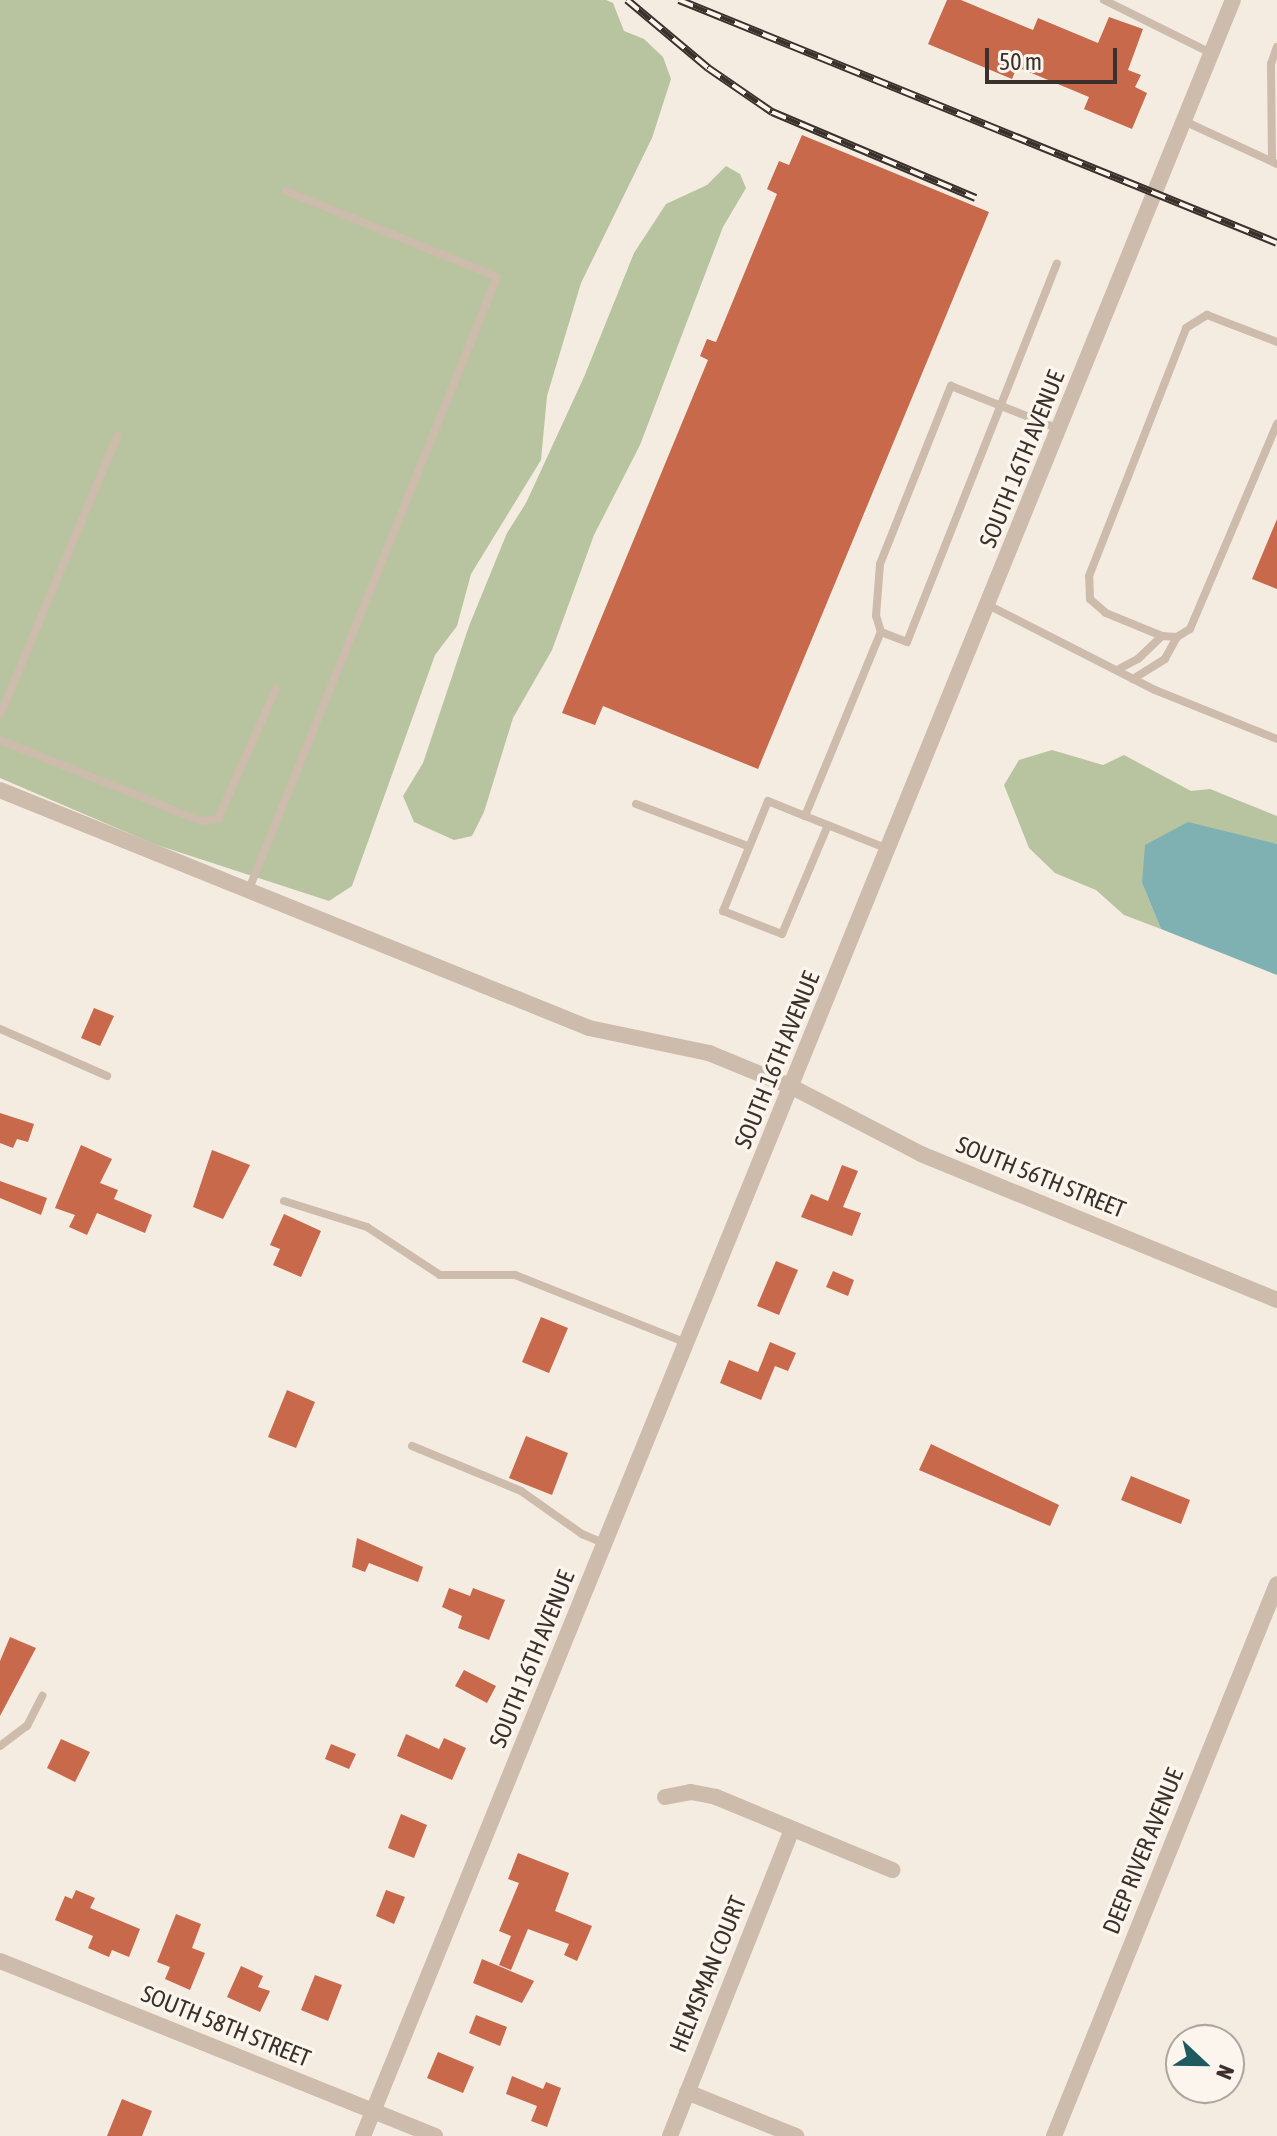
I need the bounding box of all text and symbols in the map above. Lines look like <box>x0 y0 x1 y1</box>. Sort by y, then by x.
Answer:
scale bar <box>989 32 1121 82</box>
text: 50 m <box>999 48 1042 75</box>
street label: SOUTH 16TH AVENUE <box>973 366 1071 552</box>
street label: SOUTH 16TH AVENUE <box>728 967 826 1153</box>
street label: SOUTH 56TH STREET <box>952 1130 1130 1224</box>
street label: SOUTH 16TH AVENUE <box>483 1566 581 1752</box>
street label: DEEP RIVER AVENUE <box>1097 1764 1189 1938</box>
street label: HELMSMAN COURT <box>664 1892 752 2056</box>
street label: SOUTH 58TH STREET <box>137 1979 315 2073</box>
north arrow <box>1165 2024 1245 2104</box>
text: N <box>1211 2061 1240 2083</box>

